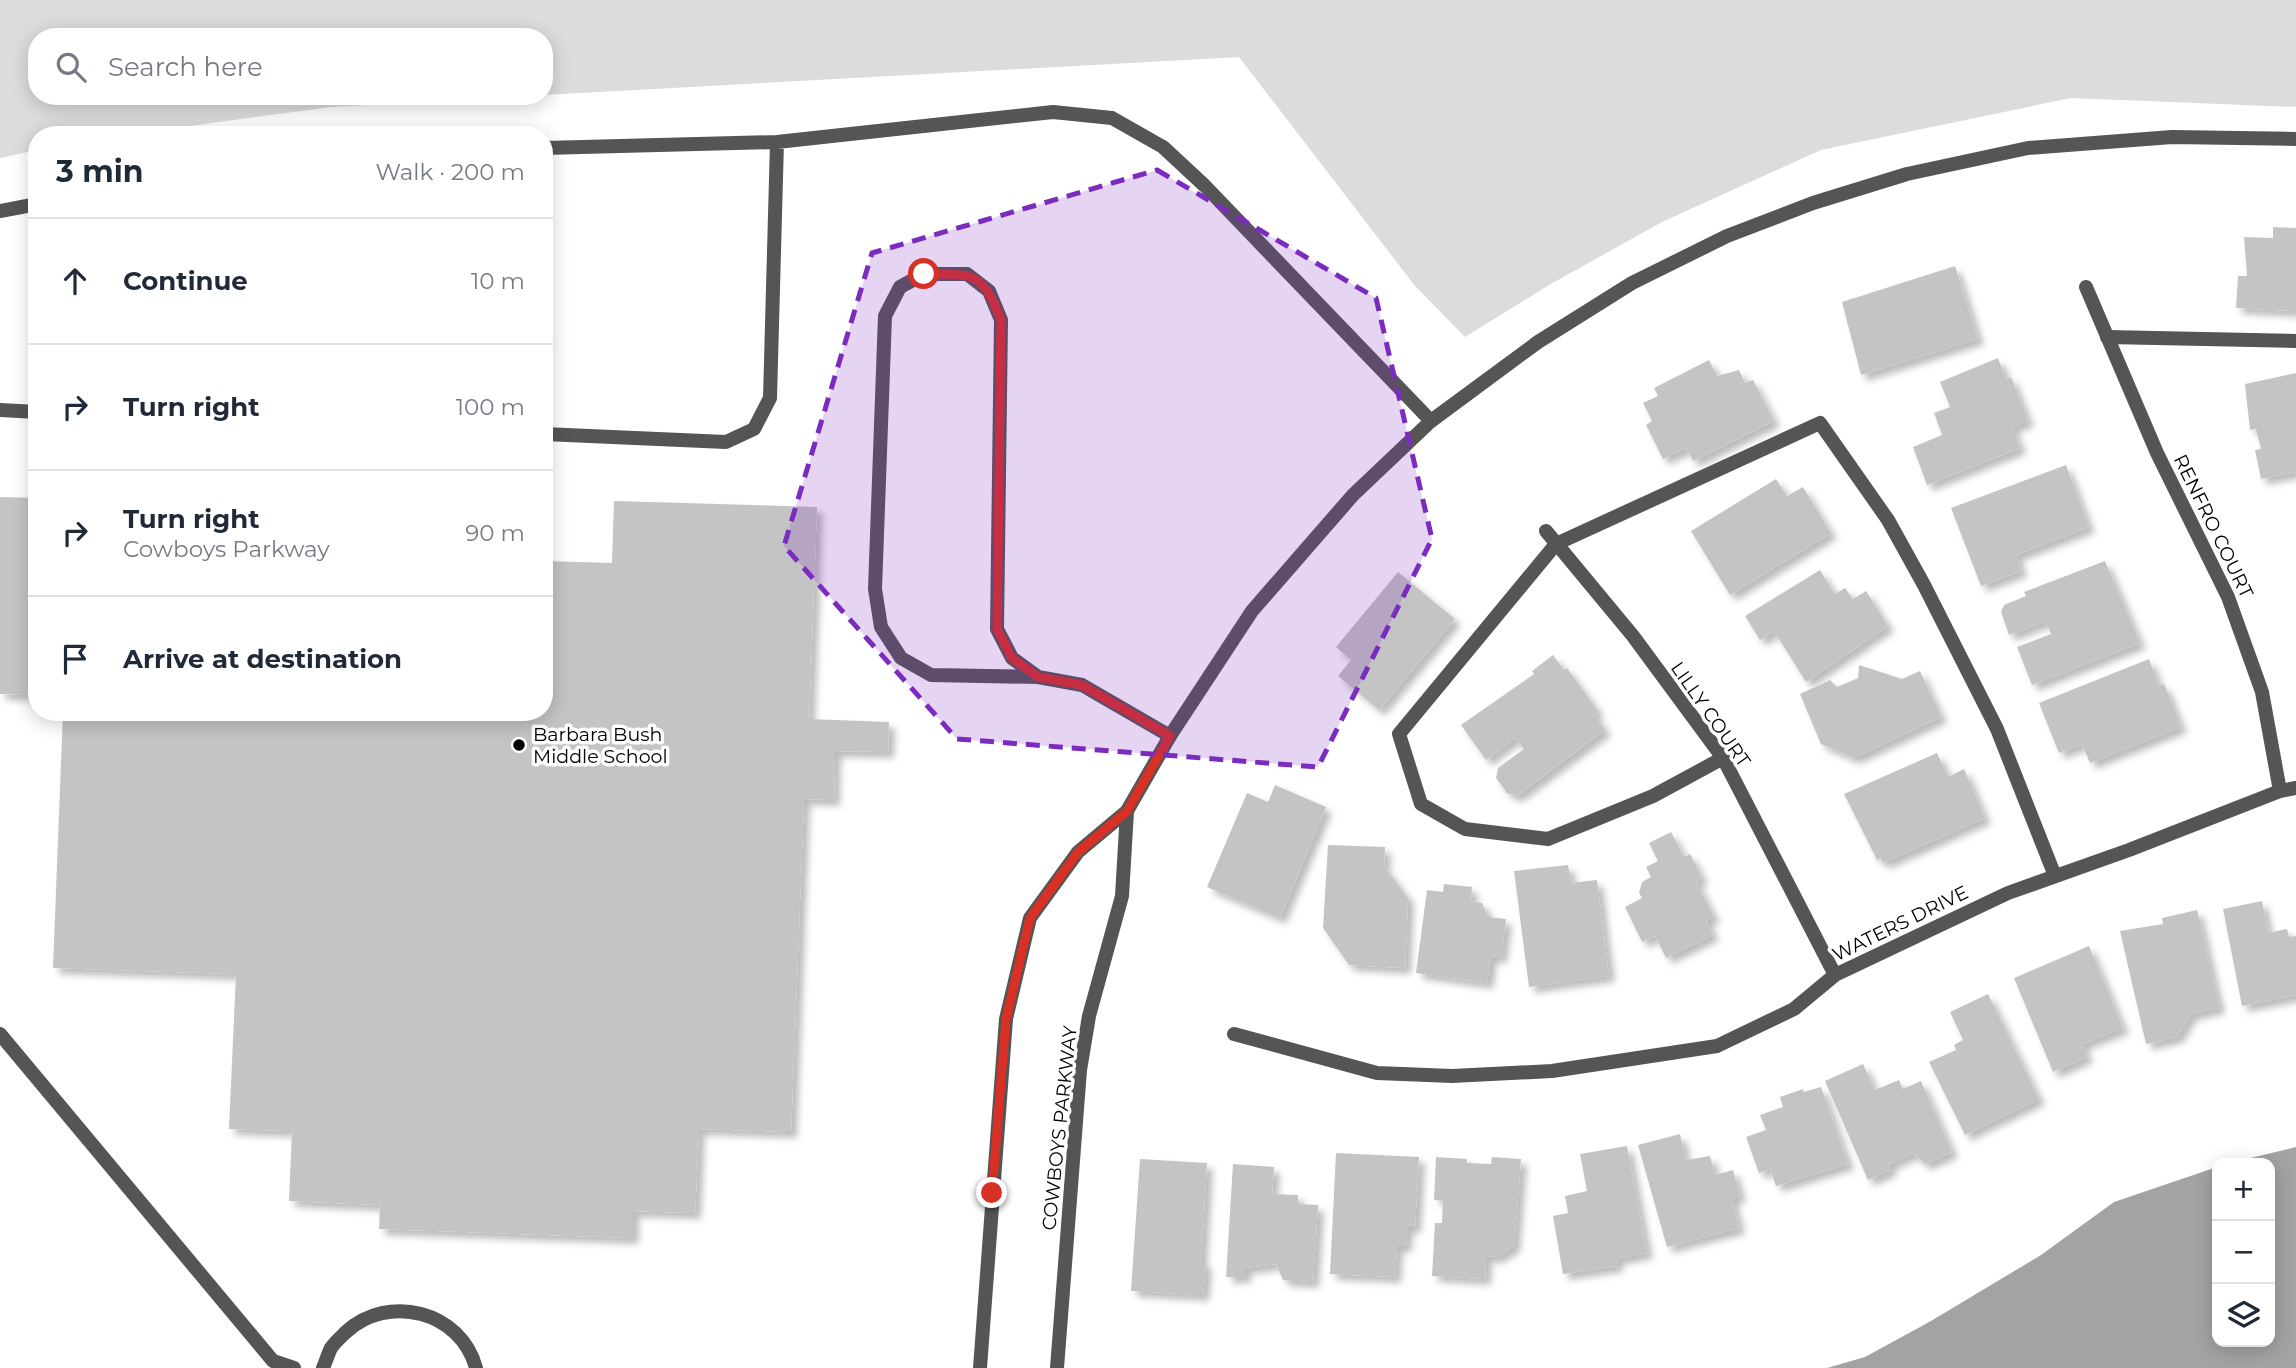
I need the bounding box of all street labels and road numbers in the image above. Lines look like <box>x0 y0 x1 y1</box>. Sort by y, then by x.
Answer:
street label: RENFRO COURT <box>2169 451 2258 602</box>
street label: LILLY COURT <box>1666 657 1755 771</box>
street label: WATERS DRIVE <box>1829 881 1972 966</box>
street label: COWBOYS PARKWAY <box>1037 1024 1082 1231</box>

